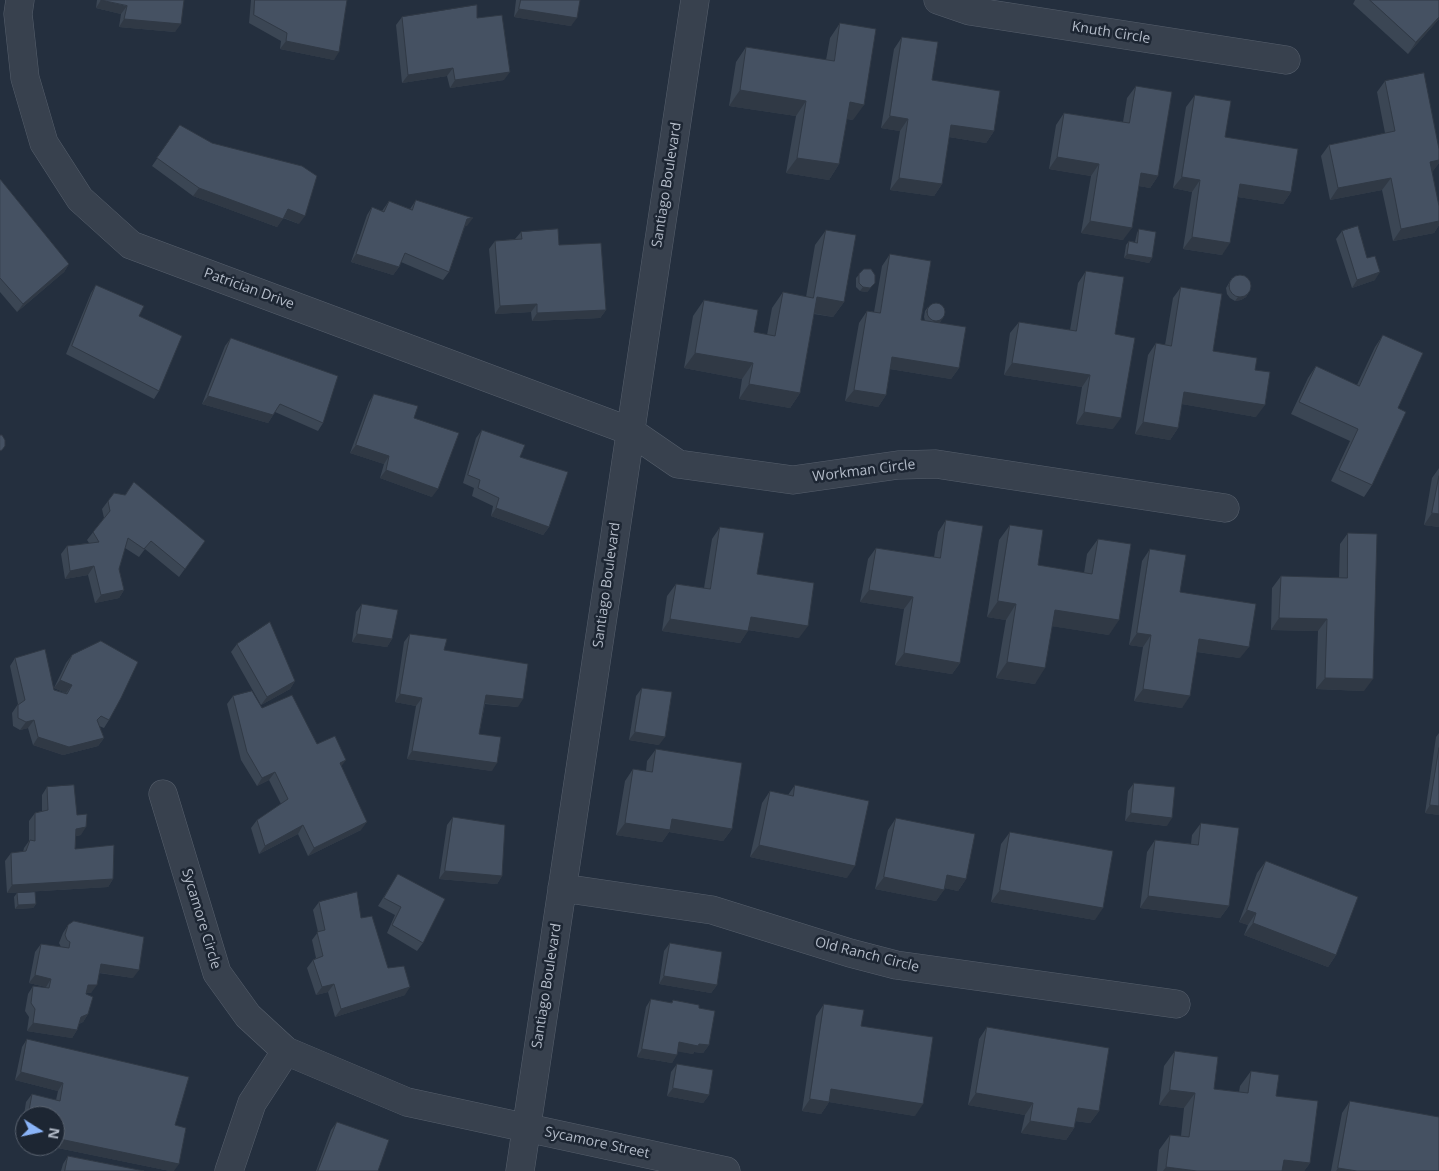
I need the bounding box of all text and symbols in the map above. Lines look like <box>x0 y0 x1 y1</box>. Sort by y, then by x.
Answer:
street label: Knuth Circle <box>1071 19 1151 47</box>
street label: Santiago Boulevard <box>649 121 685 249</box>
street label: Patrician Drive <box>202 265 296 313</box>
street label: Workman Circle <box>812 456 916 486</box>
street label: Santiago Boulevard <box>590 521 624 649</box>
street label: Sycamore Circle <box>178 867 224 971</box>
street label: Santiago Boulevard <box>529 922 565 1050</box>
street label: Old Ranch Circle <box>813 934 921 976</box>
north arrow <box>15 1106 65 1156</box>
street label: Sycamore Street <box>543 1124 651 1162</box>
text: N <box>44 1126 65 1141</box>

